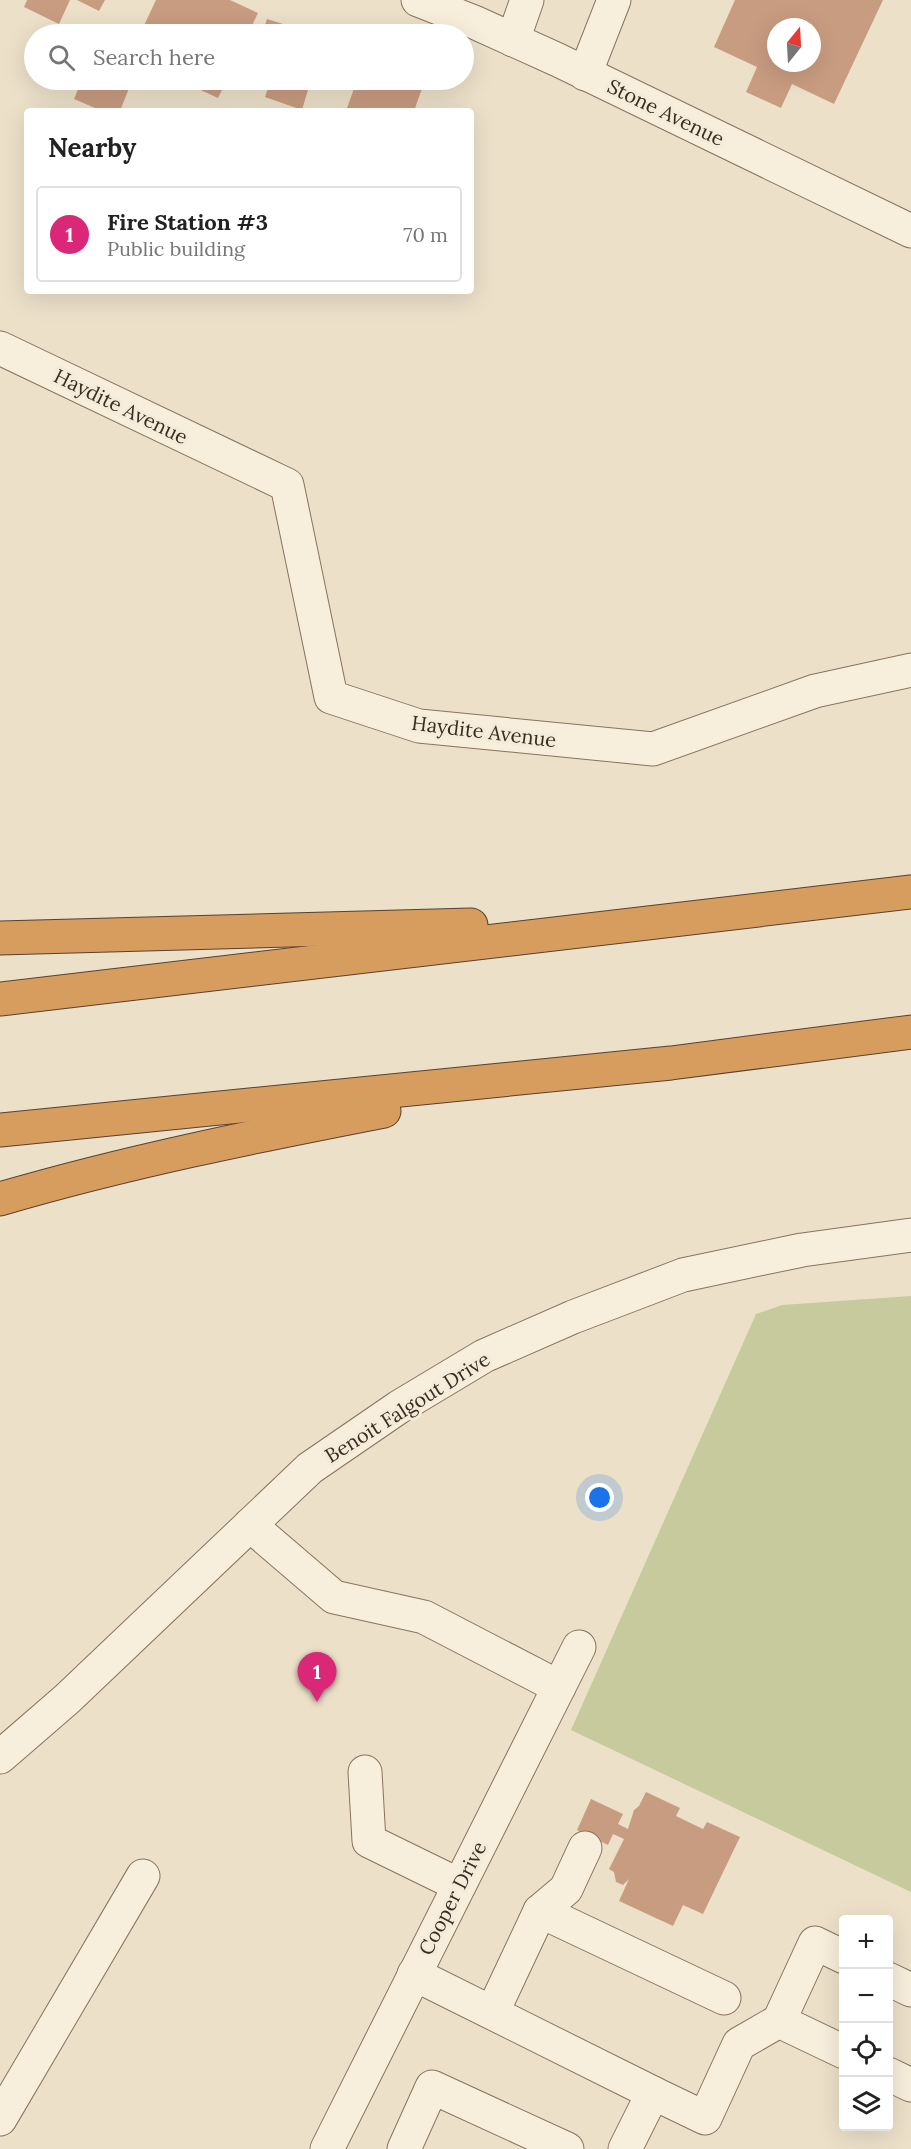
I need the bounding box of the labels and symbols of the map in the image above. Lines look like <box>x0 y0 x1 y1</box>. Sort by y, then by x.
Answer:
north arrow <box>767 18 821 72</box>
street label: Stone Avenue <box>604 73 729 151</box>
street label: Haydite Avenue <box>50 363 192 449</box>
street label: Haydite Avenue <box>410 710 558 752</box>
street label: Benoit Falgout Drive <box>320 1346 494 1468</box>
your location <box>585 1483 614 1512</box>
pin: 1 <box>298 1652 336 1702</box>
street label: Cooper Drive <box>413 1837 491 1959</box>

